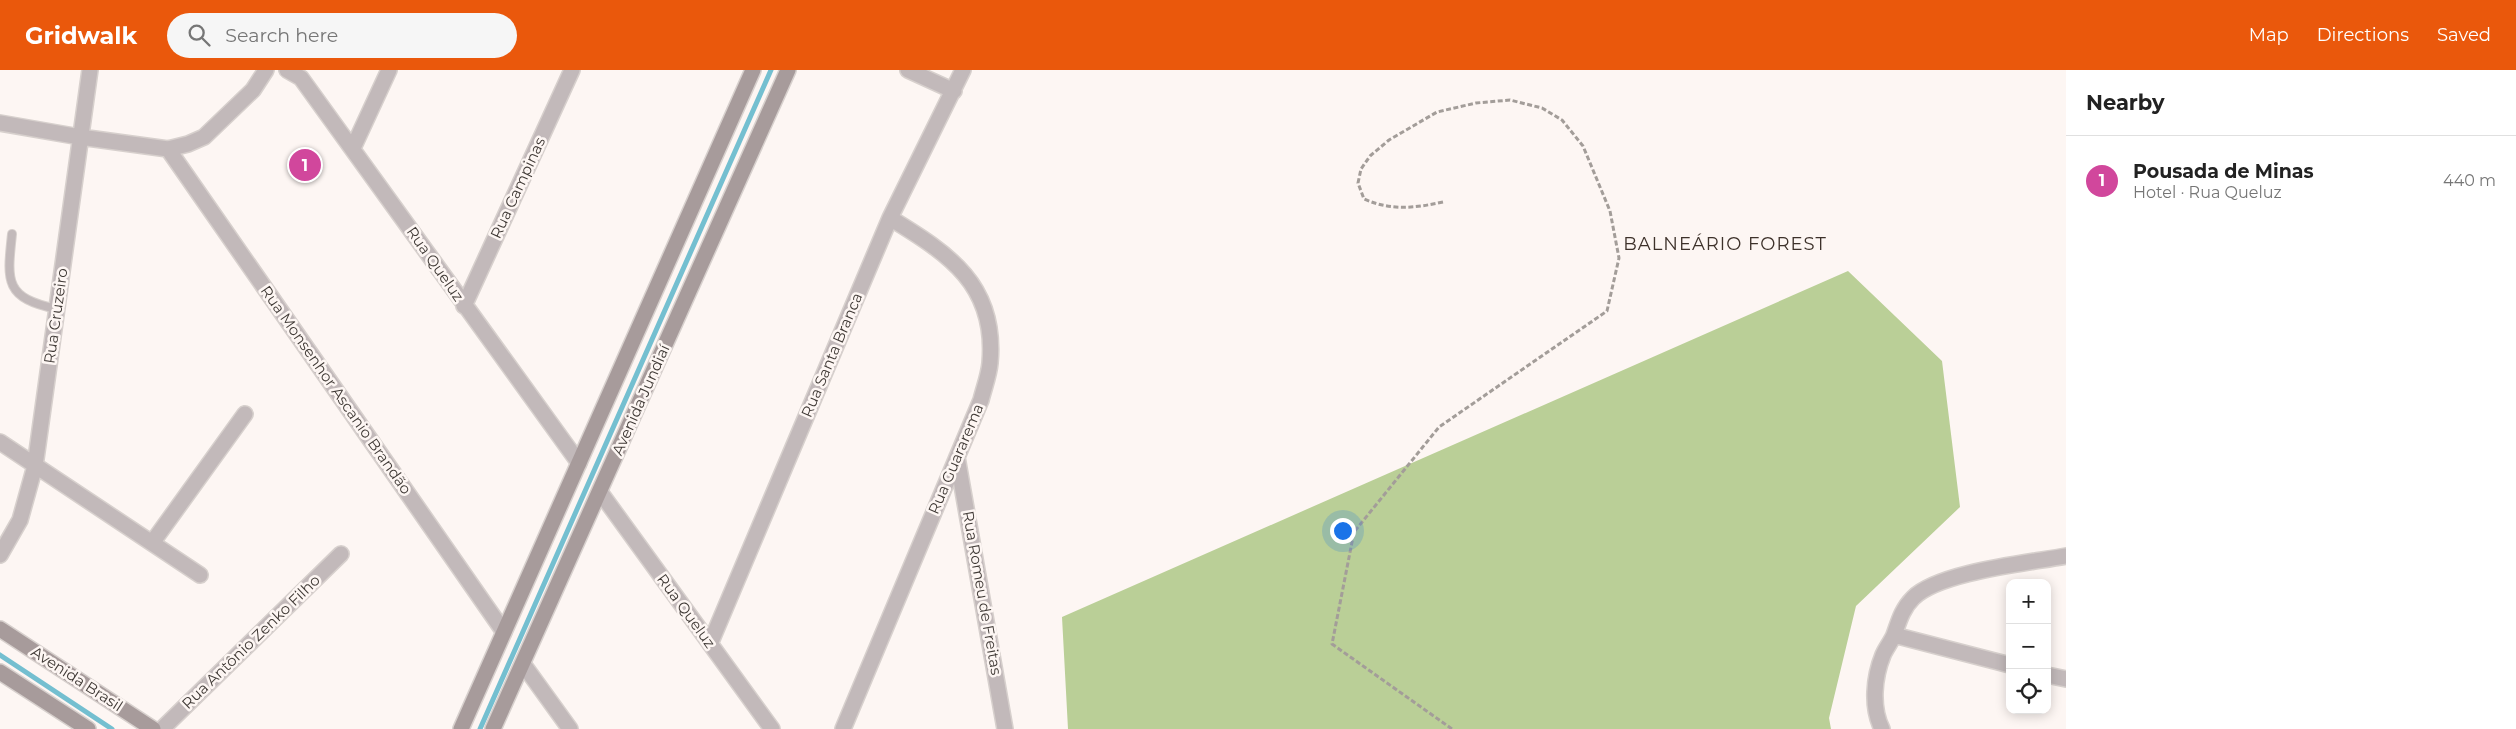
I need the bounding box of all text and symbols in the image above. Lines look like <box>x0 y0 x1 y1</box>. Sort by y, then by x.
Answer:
search box <box>167 13 517 58</box>
text: Gridwalk <box>25 21 137 50</box>
icon: search <box>185 21 213 49</box>
text: Search here <box>225 24 338 47</box>
text: Map <box>2249 24 2289 46</box>
text: Directions <box>2317 24 2409 46</box>
text: Saved <box>2437 24 2491 46</box>
text: Nearby <box>2086 90 2165 115</box>
street label: Rua Campinas <box>486 134 549 241</box>
pin: 1 <box>289 146 321 184</box>
text: Pousada de Minas <box>2133 160 2314 183</box>
text: 1 <box>2099 171 2105 190</box>
text: 440 m <box>2443 171 2496 190</box>
text: Hotel · Rua Queluz <box>2133 183 2282 202</box>
street label: Rua Queluz <box>403 223 468 305</box>
district label: BALNEÁRIO FOREST <box>1623 233 1827 255</box>
street label: Rua Cruzeiro <box>39 267 72 365</box>
street label: Rua Monsenhor Ascanio Brandão <box>257 282 416 498</box>
street label: Rua Santa Branca <box>797 290 866 420</box>
street label: Avenida Jundiaí <box>608 341 674 458</box>
street label: Rua Guararema <box>924 401 987 517</box>
street label: Rua Romeu de Freitas <box>959 509 1006 676</box>
your location <box>1330 518 1356 544</box>
street label: Rua Antônio Zenko Filho <box>177 570 324 713</box>
street label: Rua Queluz <box>653 570 720 652</box>
map controls <box>2006 579 2051 714</box>
button: + <box>2006 579 2051 624</box>
button: − <box>2006 624 2051 669</box>
street label: Avenida Brasil <box>28 642 127 715</box>
button: locate <box>2006 669 2051 714</box>

